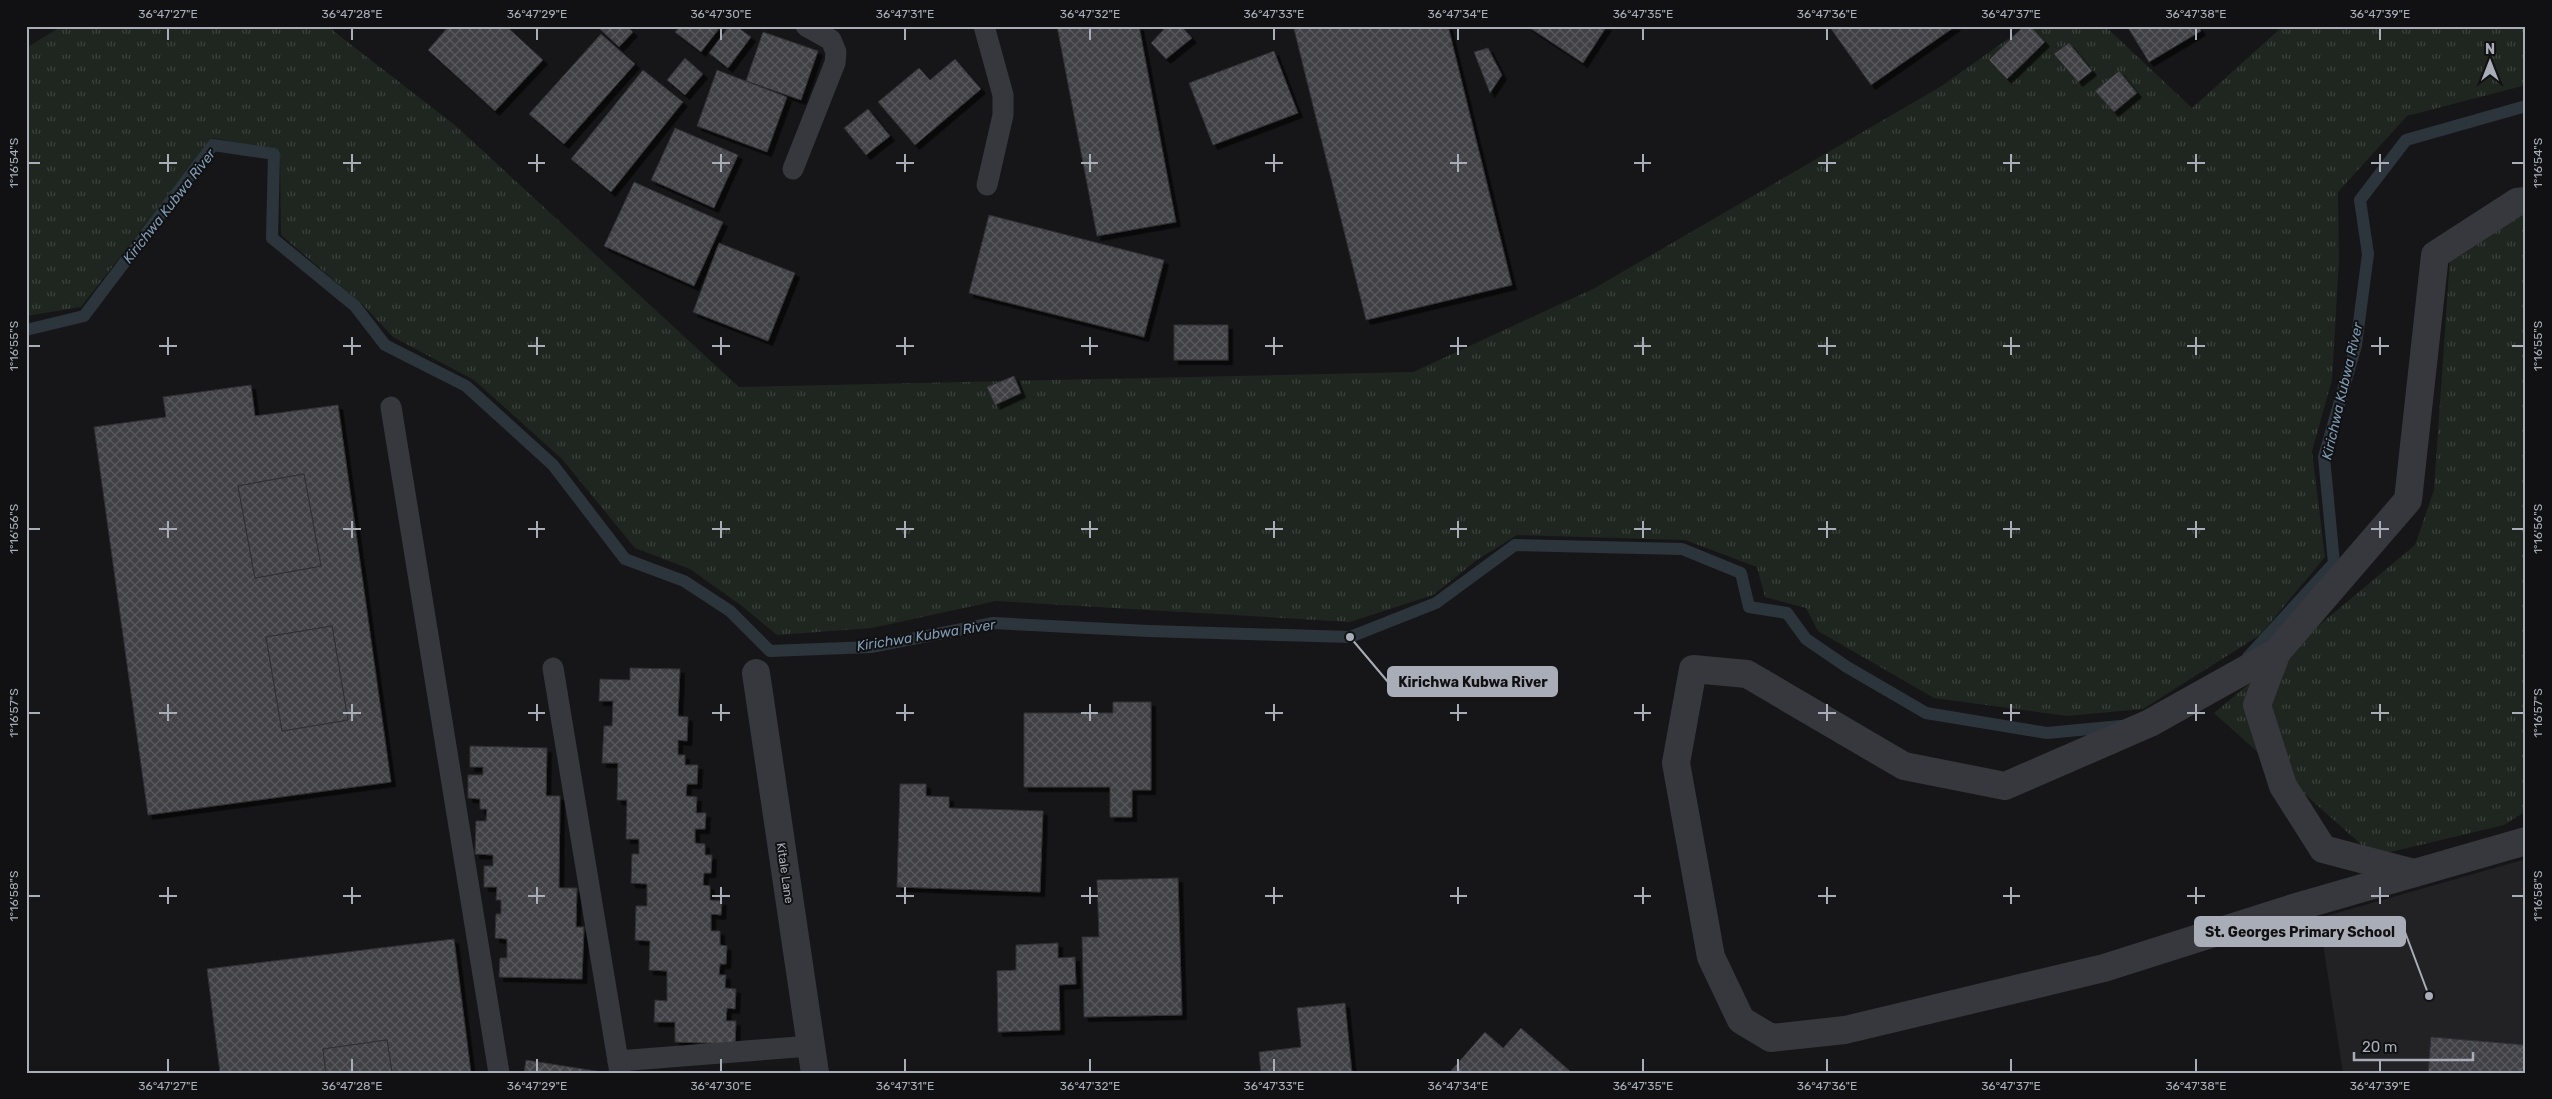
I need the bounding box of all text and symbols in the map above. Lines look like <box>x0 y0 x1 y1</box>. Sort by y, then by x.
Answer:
text: 36°47'27"E <box>138 7 198 21</box>
text: 36°47'28"E <box>321 7 383 21</box>
text: 36°47'29"E <box>507 7 567 21</box>
text: 36°47'30"E <box>690 7 752 21</box>
text: 36°47'31"E <box>876 7 934 21</box>
text: 36°47'32"E <box>1060 7 1120 21</box>
text: 36°47'33"E <box>1244 7 1304 21</box>
text: 36°47'34"E <box>1428 7 1488 21</box>
text: 36°47'35"E <box>1613 7 1673 21</box>
text: 36°47'36"E <box>1797 7 1857 21</box>
text: 36°47'37"E <box>1981 7 2041 21</box>
text: 36°47'38"E <box>2165 7 2227 21</box>
text: 36°47'39"E <box>2350 7 2410 21</box>
north arrow <box>2464 38 2514 88</box>
text: N <box>2485 41 2495 58</box>
text: 1°16'54"S <box>7 138 21 188</box>
text: 1°16'54"S <box>2531 138 2545 188</box>
water label: Kirichwa Kubwa River <box>120 145 220 267</box>
water label: Kirichwa Kubwa River <box>2318 320 2367 461</box>
text: 1°16'55"S <box>7 321 21 371</box>
text: 1°16'55"S <box>2531 321 2545 371</box>
text: 1°16'56"S <box>7 504 21 554</box>
text: 1°16'56"S <box>2531 504 2545 554</box>
water label: Kirichwa Kubwa River <box>856 616 997 655</box>
callout: Kirichwa Kubwa River <box>1388 667 1557 696</box>
text: Kirichwa Kubwa River <box>1398 674 1548 691</box>
text: 1°16'57"S <box>7 688 21 738</box>
text: 1°16'57"S <box>2531 688 2545 738</box>
street label: Kitale Lane <box>774 842 796 905</box>
text: 1°16'58"S <box>7 870 21 922</box>
text: 1°16'58"S <box>2531 870 2545 922</box>
callout: St. Georges Primary School <box>2195 917 2405 946</box>
text: St. Georges Primary School <box>2205 924 2395 941</box>
scale bar <box>2354 1029 2473 1061</box>
text: 20 m <box>2362 1038 2397 1056</box>
text: 36°47'27"E <box>138 1079 198 1093</box>
text: 36°47'28"E <box>321 1079 383 1093</box>
text: 36°47'29"E <box>507 1079 567 1093</box>
text: 36°47'30"E <box>690 1079 752 1093</box>
text: 36°47'31"E <box>876 1079 934 1093</box>
text: 36°47'32"E <box>1060 1079 1120 1093</box>
text: 36°47'33"E <box>1244 1079 1304 1093</box>
text: 36°47'34"E <box>1428 1079 1488 1093</box>
text: 36°47'35"E <box>1613 1079 1673 1093</box>
text: 36°47'36"E <box>1797 1079 1857 1093</box>
text: 36°47'37"E <box>1981 1079 2041 1093</box>
text: 36°47'38"E <box>2165 1079 2227 1093</box>
text: 36°47'39"E <box>2350 1079 2410 1093</box>

